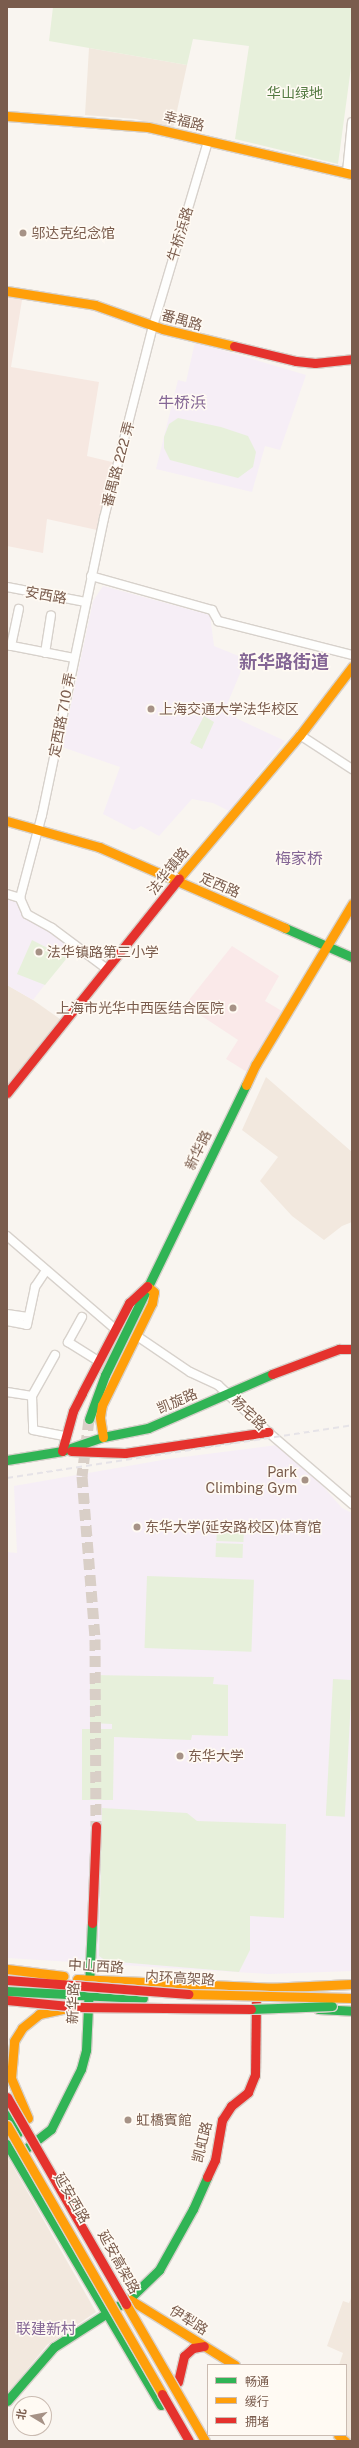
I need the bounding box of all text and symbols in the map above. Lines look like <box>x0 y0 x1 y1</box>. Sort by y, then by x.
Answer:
park label: 华山绿地 <box>267 85 323 101</box>
street label: 幸福路 <box>162 108 206 134</box>
street label: 牛桥浜路 <box>164 205 196 263</box>
place label: 邬达克纪念馆 <box>31 225 115 241</box>
marker: 邬达克纪念馆 <box>18 228 28 238</box>
street label: 番禺路 <box>159 306 205 334</box>
district label: 牛桥浜 <box>158 393 206 413</box>
street label: 番禺路 222 弄 <box>99 419 137 509</box>
street label: 安西路 <box>24 583 68 607</box>
district label: 新华路街道 <box>239 651 329 673</box>
street label: 定西路 710 弄 <box>46 671 78 759</box>
place label: 上海交通大学法华校区 <box>159 701 299 717</box>
marker: 上海交通大学法华校区 <box>146 704 156 714</box>
street label: 法华镇路 <box>144 844 192 898</box>
district label: 梅家桥 <box>275 849 323 869</box>
street label: 定西路 <box>197 869 243 901</box>
place label: 法华镇路第三小学 <box>47 944 159 960</box>
marker: 法华镇路第三小学 <box>34 947 44 957</box>
place label: 上海市光华中西医结合医院 <box>56 1000 224 1016</box>
marker: 上海市光华中西医结合医院 <box>227 1002 239 1014</box>
street label: 新华路 <box>181 1127 215 1173</box>
street label: 凯旋路 <box>154 1385 200 1417</box>
street label: 杨宅路 <box>228 1392 270 1434</box>
place label: Park Climbing Gym <box>206 1464 297 1496</box>
marker: Park Climbing Gym <box>300 1475 310 1485</box>
place label: 东华大学(延安路校区)体育馆 <box>145 1519 322 1535</box>
marker: 东华大学(延安路校区)体育馆 <box>132 1522 142 1532</box>
place label: 东华大学 <box>188 1748 244 1764</box>
marker: 东华大学 <box>175 1751 185 1761</box>
street label: 中山西路 <box>68 1956 124 1976</box>
street label: 内环高架路 <box>145 1968 215 1988</box>
street label: 新华路 <box>64 1982 82 2024</box>
place label: 虹橋賓館 <box>136 2112 192 2128</box>
marker: 虹橋賓館 <box>123 2115 133 2125</box>
street label: 凯虹路 <box>189 2120 215 2164</box>
street label: 延安西路 <box>51 2170 93 2226</box>
street label: 延安高架路 <box>95 2227 143 2297</box>
street label: 伊犁路 <box>167 2302 211 2338</box>
district label: 联建新村 <box>16 2320 76 2338</box>
legend <box>207 2364 347 2436</box>
text: 畅通 <box>245 2375 269 2389</box>
text: 缓行 <box>245 2395 269 2409</box>
north arrow <box>12 2396 52 2436</box>
text: 北 <box>14 2408 28 2421</box>
text: 拥堵 <box>245 2415 269 2429</box>

